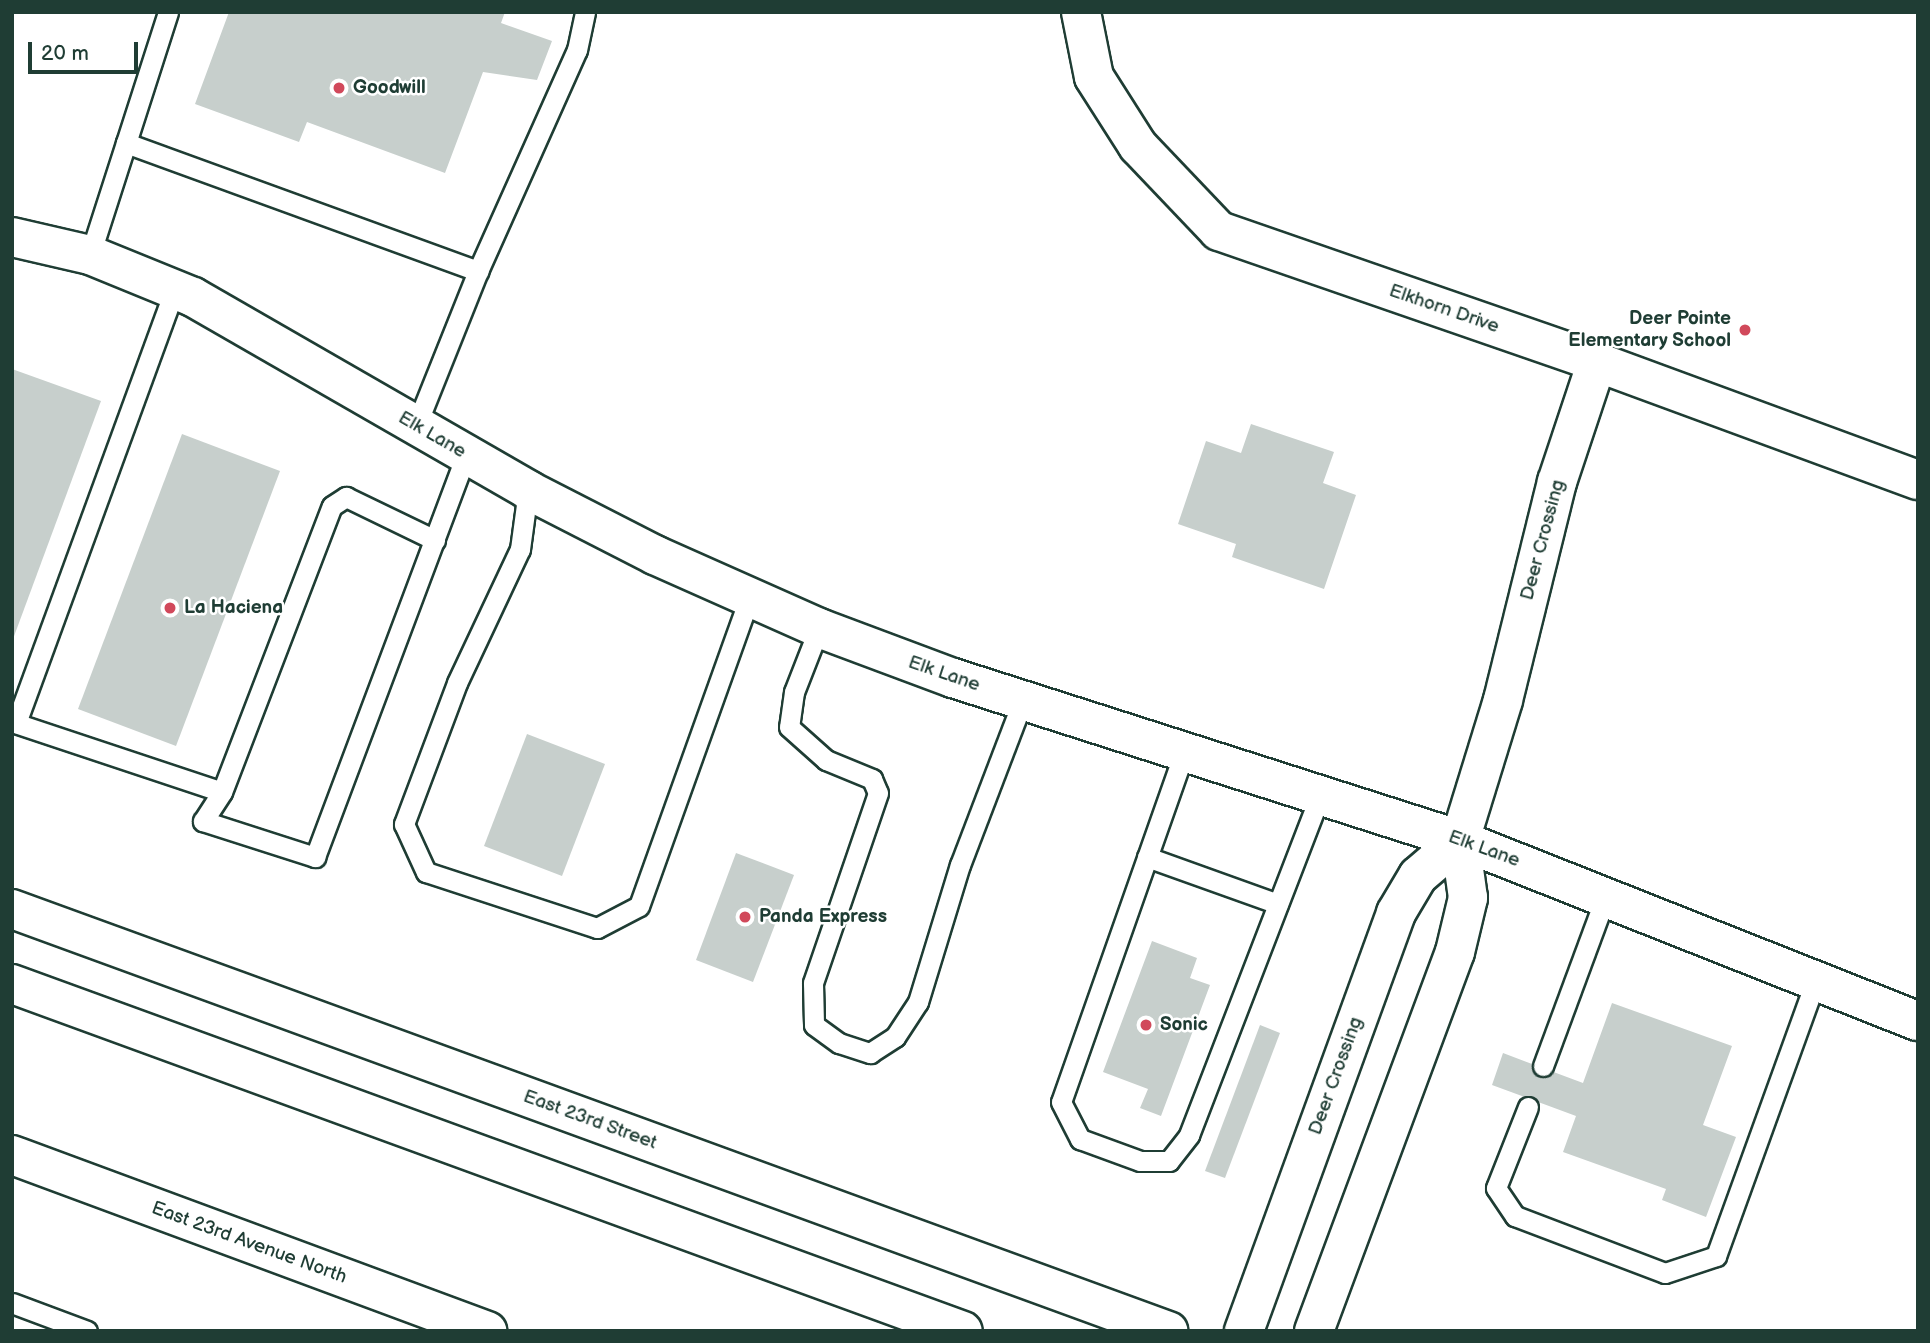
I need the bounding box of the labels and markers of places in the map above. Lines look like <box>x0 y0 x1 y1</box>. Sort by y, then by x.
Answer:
place label: Goodwill <box>353 77 426 99</box>
marker: Goodwill <box>331 80 347 96</box>
place label: Deer Pointe Elementary School <box>1568 308 1731 352</box>
marker: Deer Pointe Elementary School <box>1737 322 1753 338</box>
place label: La Haciena <box>184 597 283 619</box>
marker: La Haciena <box>162 600 178 616</box>
place label: Panda Express <box>759 906 887 928</box>
marker: Panda Express <box>737 909 753 925</box>
place label: Sonic <box>1160 1014 1208 1036</box>
marker: Sonic <box>1138 1017 1154 1033</box>

